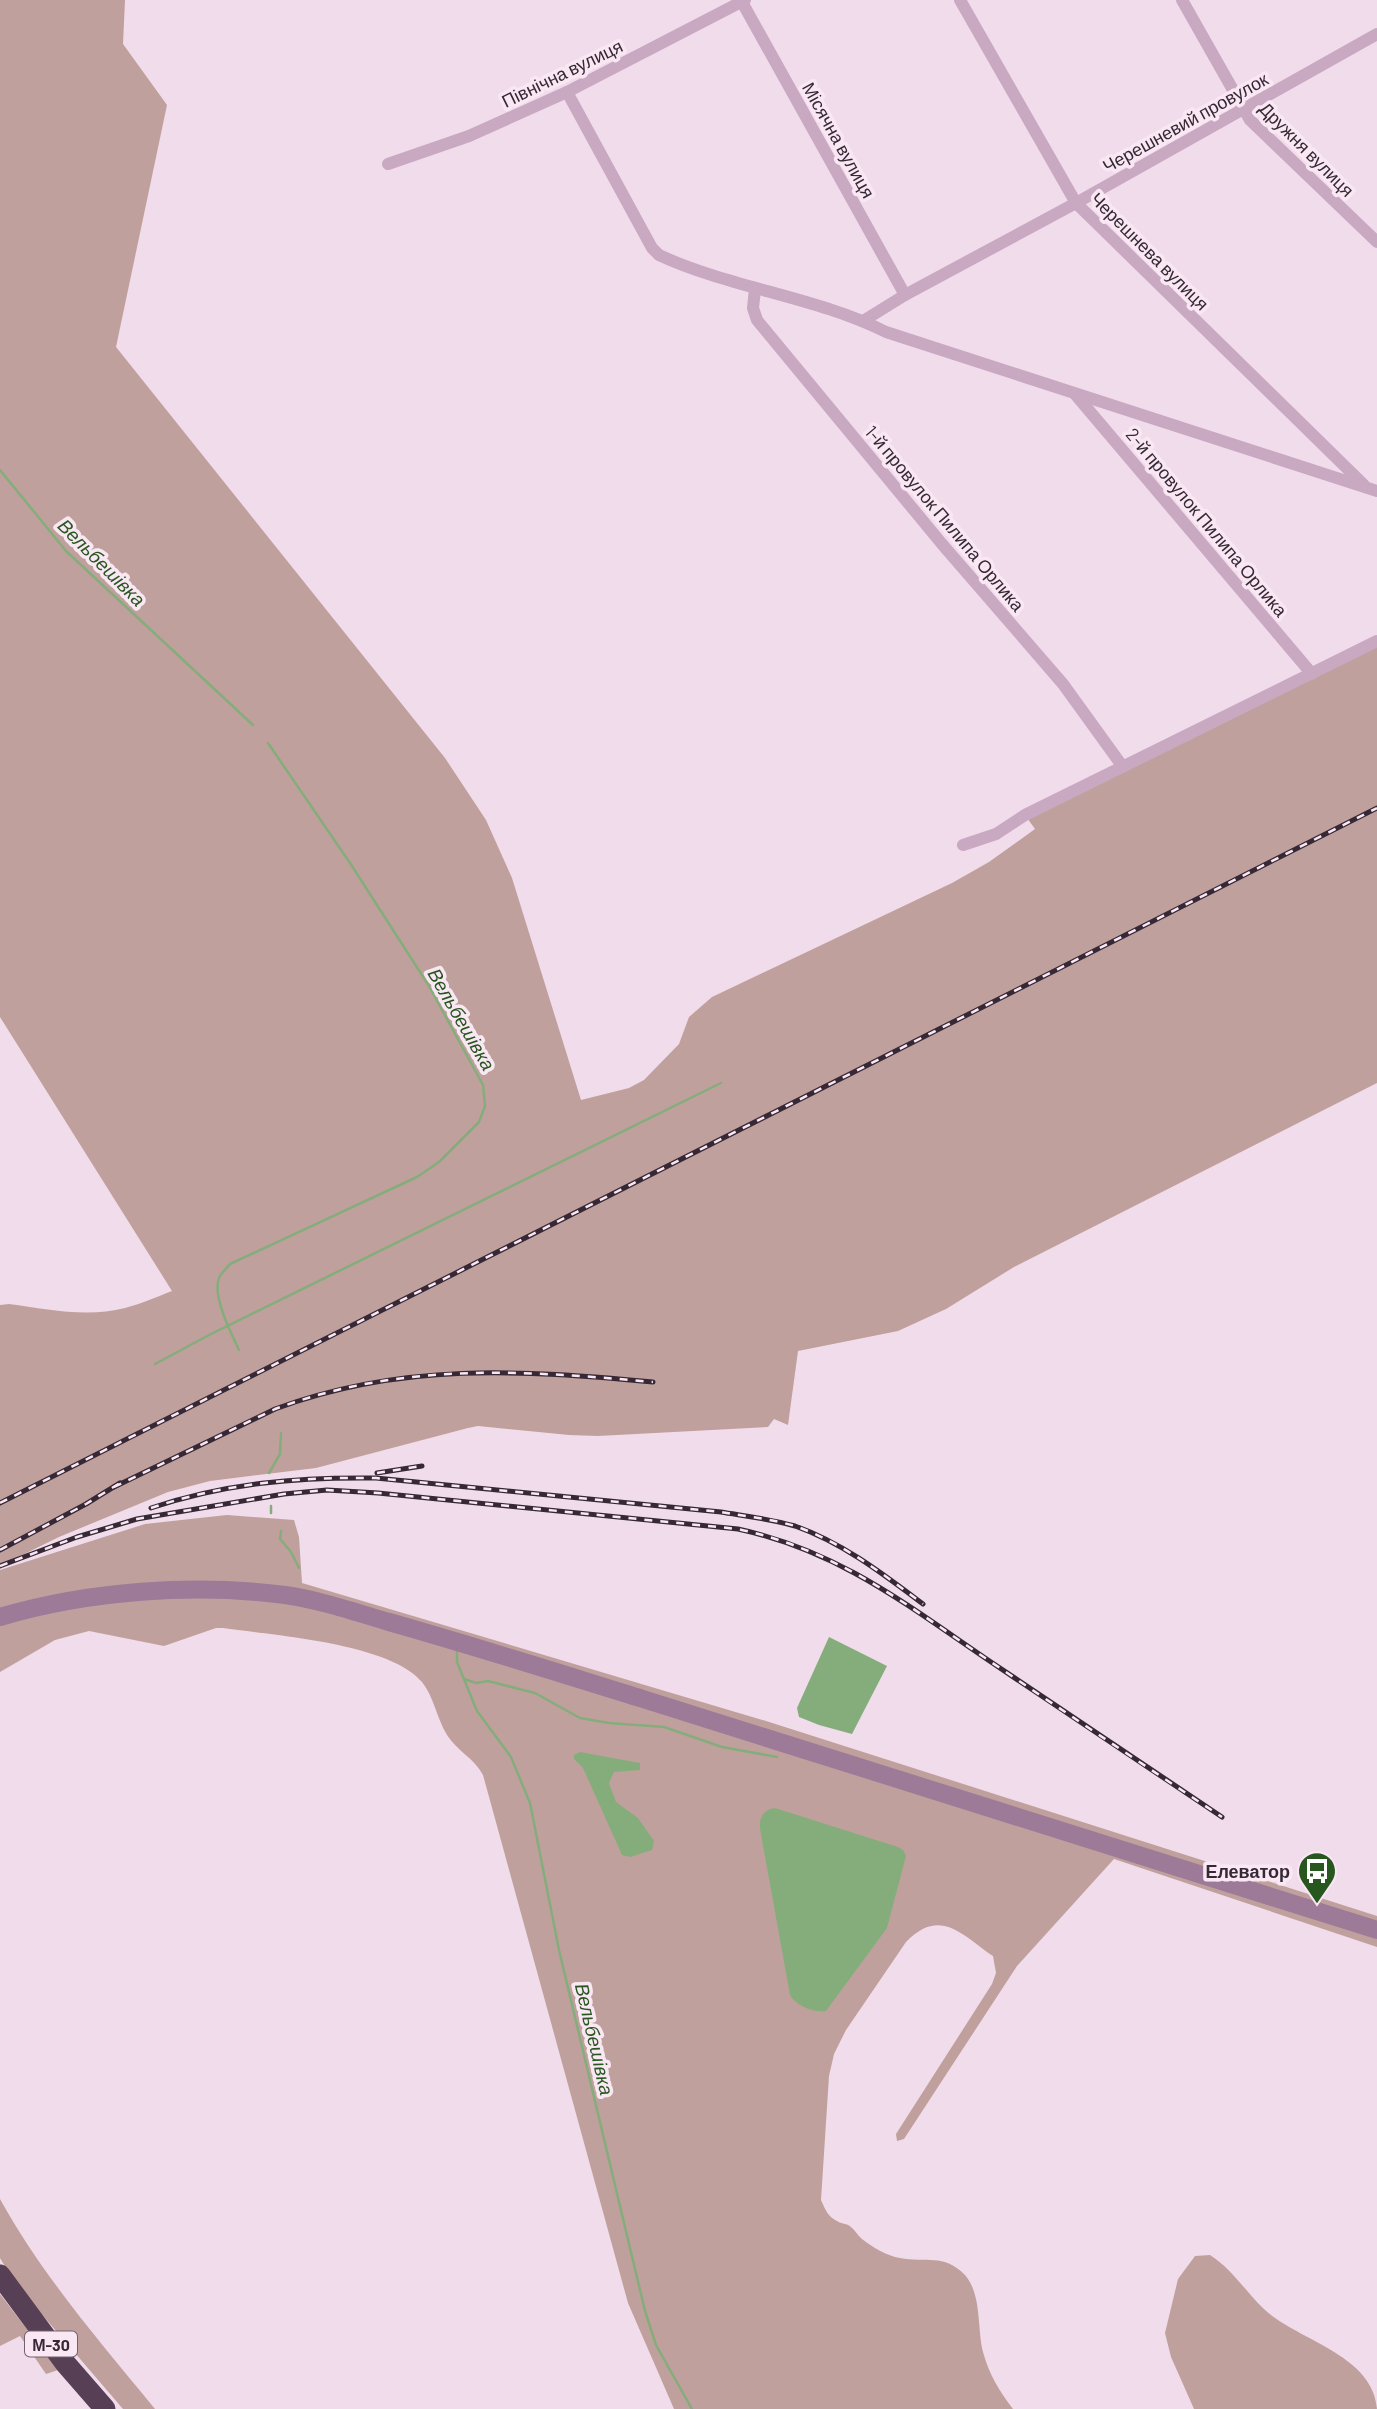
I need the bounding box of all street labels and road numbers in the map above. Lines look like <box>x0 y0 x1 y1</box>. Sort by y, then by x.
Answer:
street label: Північна вулиця <box>498 34 626 112</box>
street label: Черешневий провулок <box>1098 67 1272 177</box>
street label: Місячна вулиця <box>798 78 880 202</box>
street label: Дружня вулиця <box>1255 97 1359 201</box>
street label: Черешнева вулиця <box>1086 187 1214 315</box>
street label: 1-й провулок Пилипа Орлика <box>861 421 1030 616</box>
street label: 2-й провулок Пилипа Орлика <box>1122 423 1293 621</box>
road number: М-30 <box>25 2332 77 2356</box>

